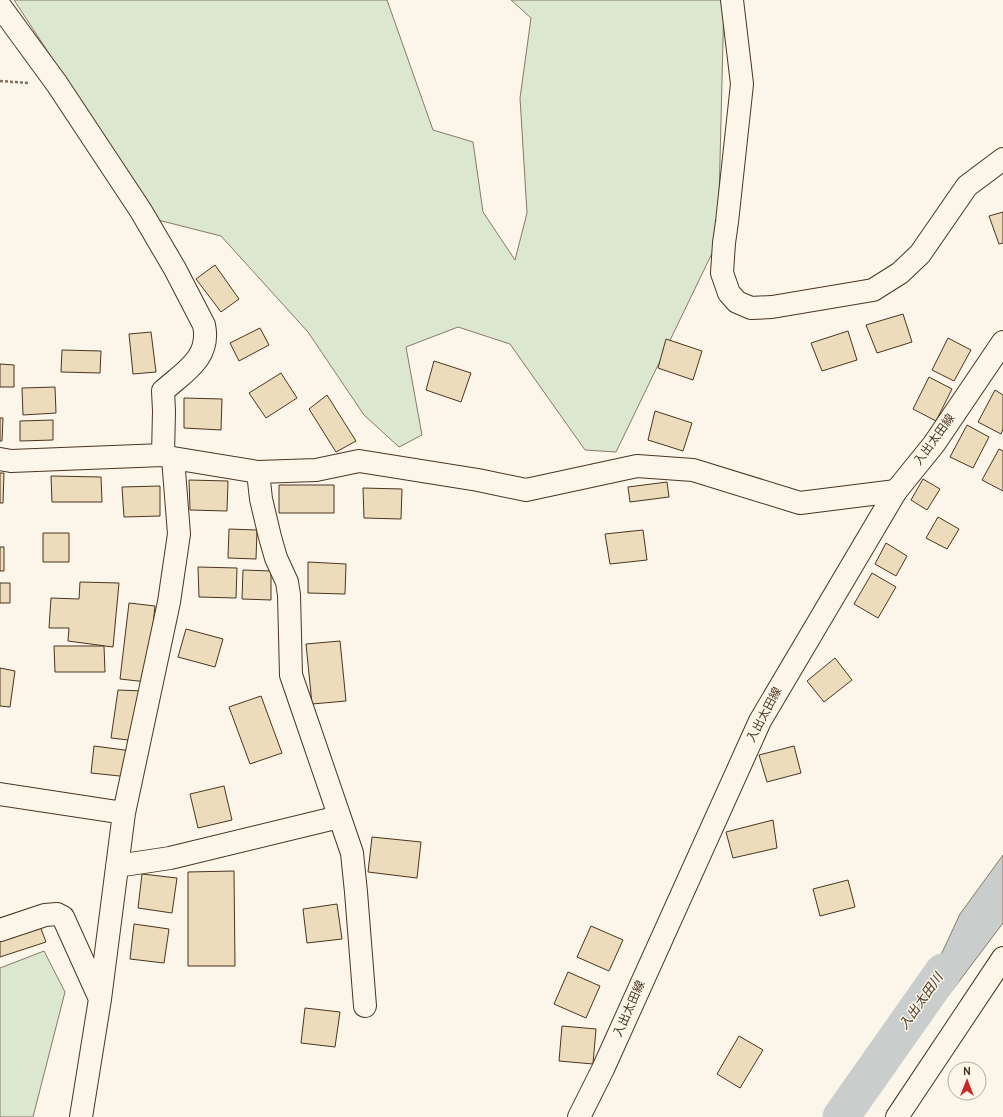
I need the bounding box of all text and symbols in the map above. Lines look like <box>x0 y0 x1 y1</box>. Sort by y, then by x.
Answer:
street label: 入出太田線 <box>911 411 959 469</box>
street label: 入出太田線 <box>744 685 786 745</box>
water label: 入出太田川 <box>897 969 948 1033</box>
street label: 入出太田線 <box>610 978 650 1040</box>
north arrow <box>947 1061 987 1101</box>
text: N <box>963 1065 971 1079</box>

